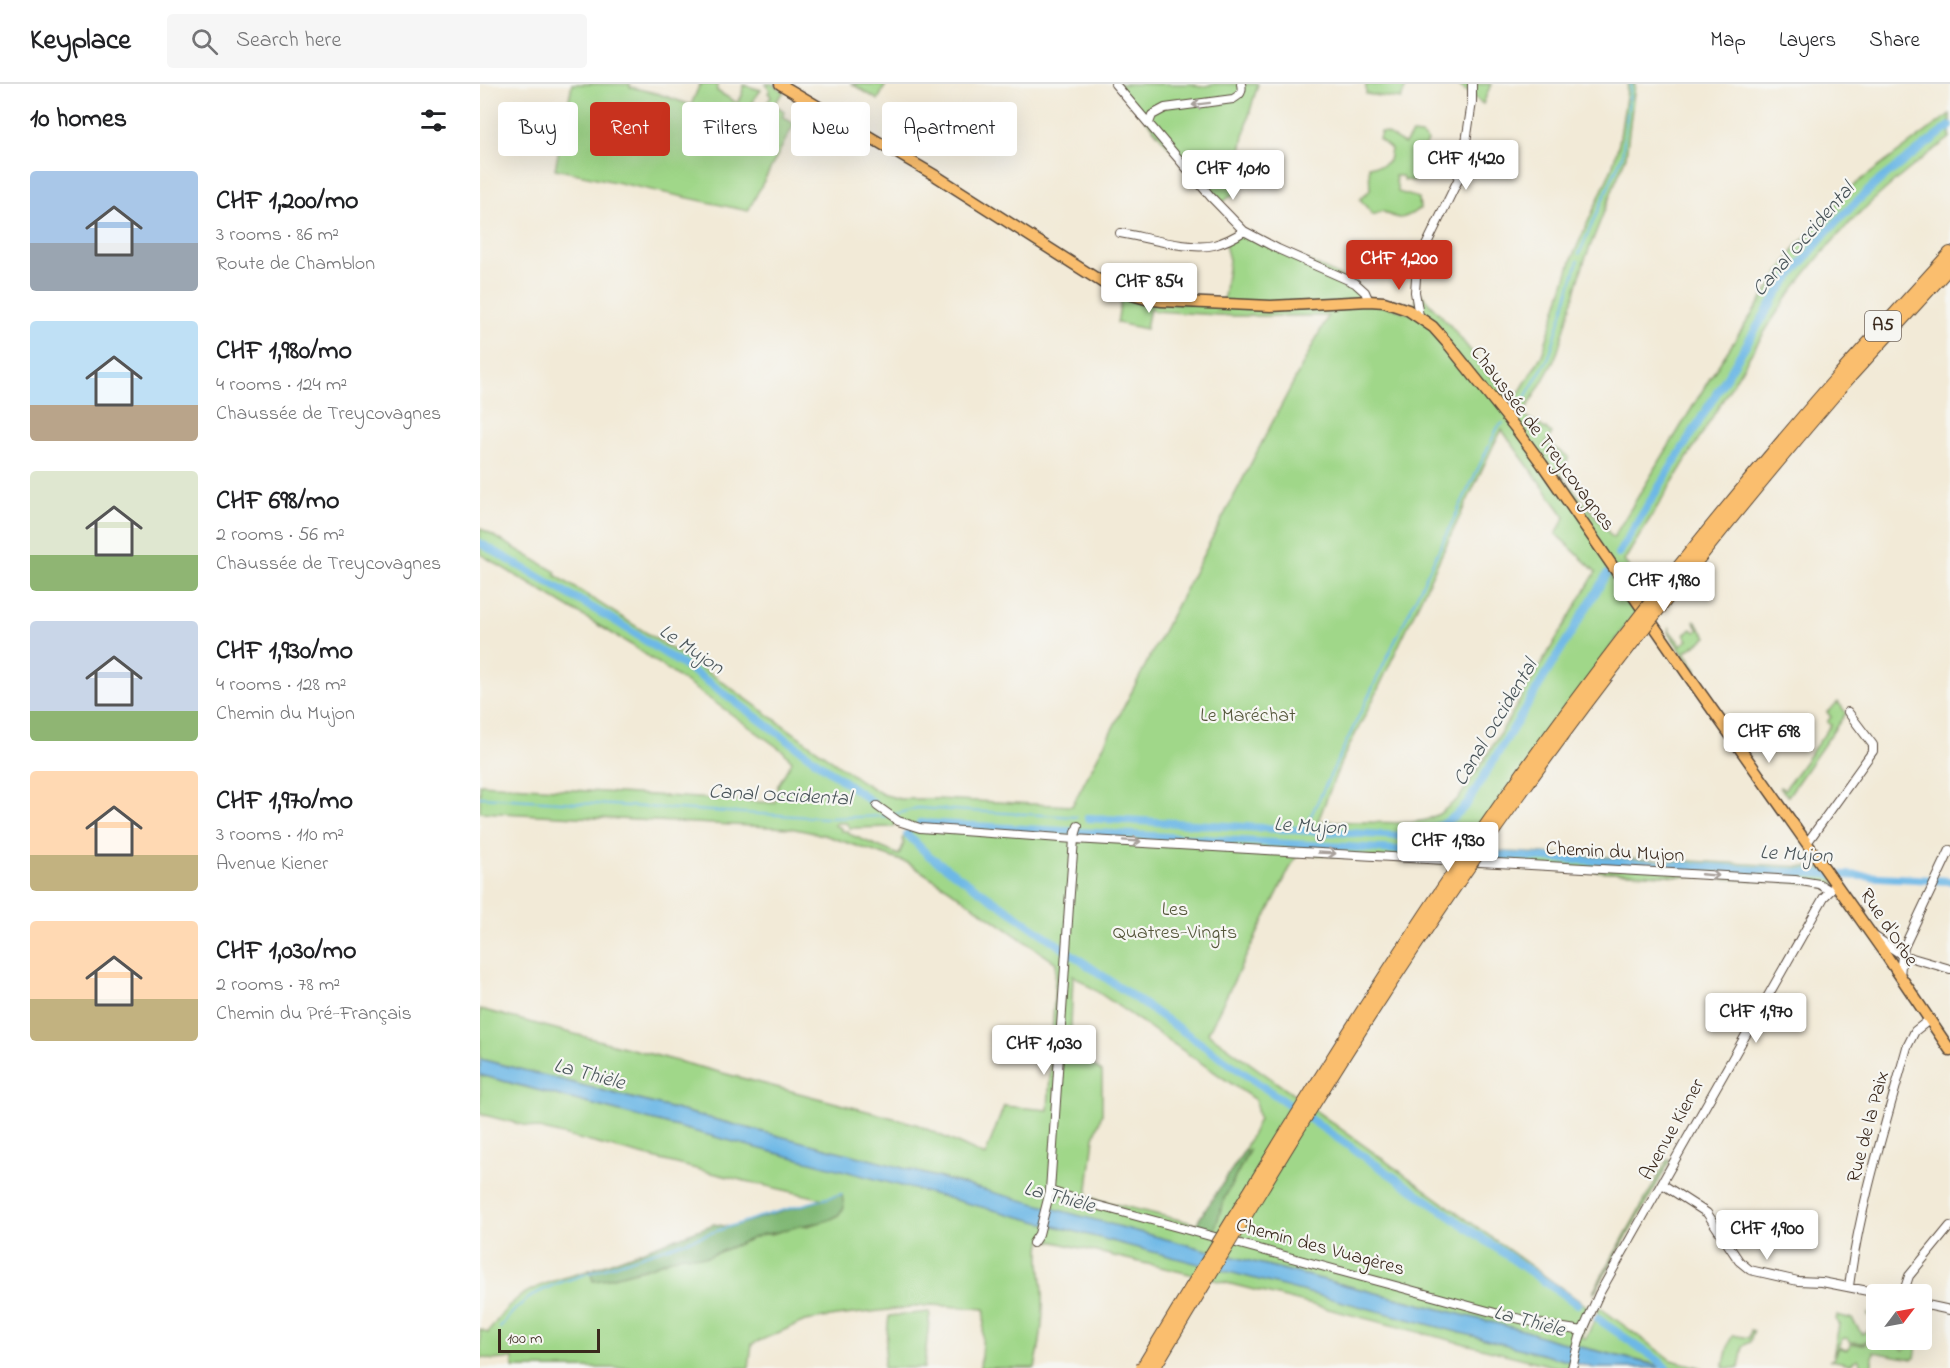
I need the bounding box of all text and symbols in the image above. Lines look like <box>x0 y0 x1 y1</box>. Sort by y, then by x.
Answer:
search box <box>167 14 587 68</box>
text: Keyplace <box>30 21 131 62</box>
icon: search <box>188 25 221 58</box>
text: Search here <box>236 25 341 57</box>
text: Map <box>1710 26 1746 56</box>
text: Layers <box>1779 26 1836 56</box>
text: Share <box>1869 26 1920 56</box>
one-way arrow <box>1192 99 1212 110</box>
text: 10 homes <box>30 101 127 139</box>
chip: Buy <box>498 102 578 156</box>
chip: Rent <box>590 102 670 156</box>
chip: Filters <box>682 102 779 156</box>
chip: New <box>791 102 870 156</box>
chip: Apartment <box>882 102 1017 156</box>
icon: filters <box>417 104 450 137</box>
pin: CHF 1,420 <box>1397 140 1535 191</box>
text: CHF 1,420 <box>1427 145 1505 174</box>
pin: CHF 1,010 <box>1164 150 1302 201</box>
text: CHF 1,010 <box>1196 155 1270 184</box>
water label: Canal Occidental <box>1746 174 1864 304</box>
text: CHF 1,200/mo <box>216 183 359 221</box>
icon: home <box>78 195 150 267</box>
text: 3 rooms · 86 m² <box>216 221 339 250</box>
pin: CHF 1,200 <box>1330 240 1468 291</box>
text: CHF 1,200 <box>1360 245 1438 274</box>
text: Route de Chamblon <box>216 250 375 279</box>
pin: CHF 854 <box>1094 263 1204 314</box>
text: CHF 854 <box>1115 268 1183 297</box>
road number: A5 <box>1865 311 1901 341</box>
text: CHF 1,980/mo <box>216 333 352 371</box>
street label: Chaussée de Treycovagnes <box>1462 340 1621 538</box>
icon: home <box>78 345 150 417</box>
text: 4 rooms · 124 m² <box>216 371 347 400</box>
text: Chaussée de Treycovagnes <box>216 400 441 429</box>
text: CHF 698/mo <box>216 483 340 521</box>
icon: home <box>78 495 150 567</box>
text: 2 rooms · 56 m² <box>216 521 345 550</box>
text: Chaussée de Treycovagnes <box>216 550 441 579</box>
pin: CHF 1,980 <box>1595 562 1733 613</box>
text: CHF 1,980 <box>1628 567 1700 596</box>
water label: Le Mujon <box>653 617 730 683</box>
text: CHF 1,930/mo <box>216 633 353 671</box>
icon: home <box>78 645 150 717</box>
water label: Canal Occidental <box>1446 652 1547 792</box>
text: 4 rooms · 128 m² <box>216 671 346 700</box>
text: Chemin du Mujon <box>216 700 355 729</box>
park label: Le Maréchat <box>1200 702 1296 731</box>
pin: CHF 698 <box>1714 713 1824 764</box>
text: CHF 698 <box>1738 718 1800 747</box>
water label: Canal Occidental <box>708 777 855 815</box>
text: CHF 1,970/mo <box>216 783 353 821</box>
icon: home <box>78 795 150 867</box>
water label: Le Mujon <box>1273 810 1348 844</box>
text: 3 rooms · 110 m² <box>216 821 344 850</box>
pin: CHF 1,930 <box>1379 822 1517 873</box>
text: CHF 1,930 <box>1411 827 1485 856</box>
street label: Chemin du Mujon <box>1545 835 1685 871</box>
one-way arrow <box>1122 836 1142 847</box>
water label: Le Mujon <box>1759 838 1834 872</box>
one-way arrow <box>1317 847 1337 858</box>
text: Avenue Kiener <box>216 850 328 879</box>
one-way arrow <box>1700 870 1720 881</box>
street label: Rue d'Orbe <box>1851 883 1925 973</box>
park label: Les Quatres-Vingts <box>1113 896 1237 949</box>
text: CHF 1,030/mo <box>216 933 356 971</box>
icon: home <box>78 945 150 1017</box>
text: 2 rooms · 78 m² <box>216 971 340 1000</box>
pin: CHF 1,970 <box>1687 993 1825 1044</box>
text: CHF 1,970 <box>1719 998 1793 1027</box>
text: Chemin du Pré-Français <box>216 1000 412 1029</box>
pin: CHF 1,030 <box>975 1025 1113 1076</box>
text: CHF 1,030 <box>1006 1030 1082 1059</box>
water label: La Thièle <box>550 1051 629 1099</box>
street label: Rue de la Paix <box>1840 1068 1898 1186</box>
street label: Avenue Kiener <box>1633 1073 1713 1186</box>
water label: La Thièle <box>1020 1174 1099 1222</box>
pin: CHF 1,900 <box>1698 1210 1836 1261</box>
street label: Chemin des Vuagères <box>1232 1212 1408 1285</box>
text: CHF 1,900 <box>1730 1215 1804 1244</box>
north arrow <box>1866 1284 1932 1350</box>
map controls <box>1866 1284 1932 1350</box>
water label: La Thièle <box>1490 1298 1569 1346</box>
scale bar <box>498 1326 600 1354</box>
text: 100 m <box>507 1327 542 1351</box>

